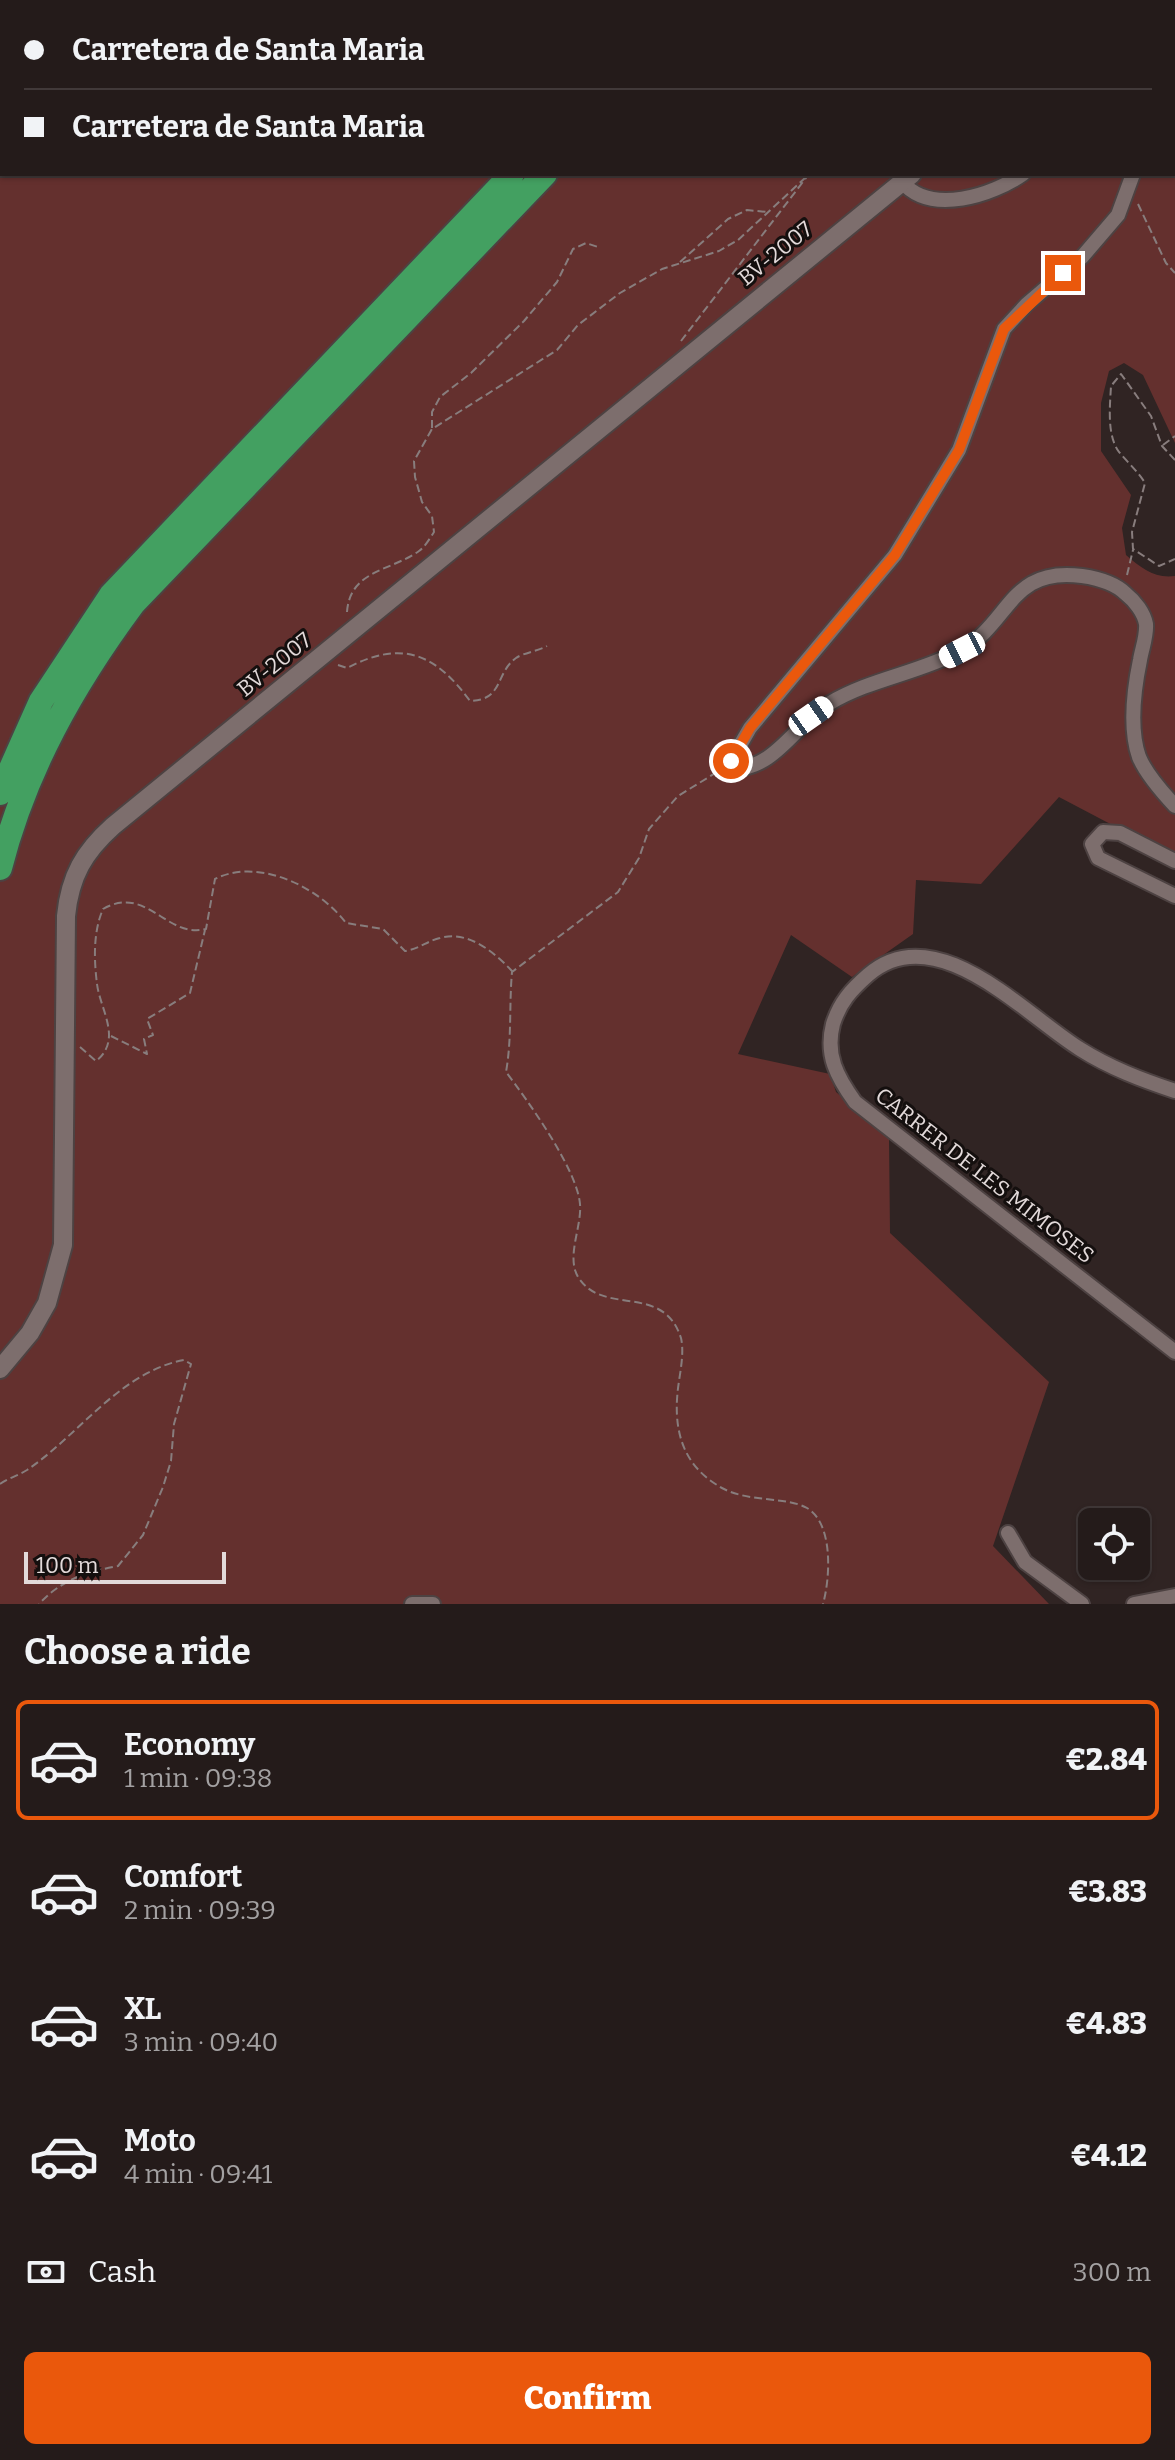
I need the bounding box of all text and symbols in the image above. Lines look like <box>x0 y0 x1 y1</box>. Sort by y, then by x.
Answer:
text: Carretera de Santa Maria <box>72 32 425 68</box>
text: Carretera de Santa Maria <box>72 109 425 145</box>
street label: BV-2007 <box>733 215 818 291</box>
route end <box>1045 255 1081 291</box>
street label: BV-2007 <box>232 626 317 702</box>
car <box>935 628 989 672</box>
car <box>784 692 838 740</box>
route start <box>713 743 749 779</box>
street label: CARRER DE LES MIMOSES <box>870 1082 1099 1269</box>
map controls <box>1078 1508 1150 1580</box>
button: locate <box>1078 1508 1150 1580</box>
scale bar <box>24 1548 226 1584</box>
text: 100 m <box>36 1552 99 1579</box>
text: Choose a ride <box>24 1630 251 1674</box>
icon: car <box>28 1724 100 1796</box>
text: Economy <box>124 1727 255 1763</box>
text: €2.84 <box>1066 1742 1147 1778</box>
text: 1 min · 09:38 <box>124 1763 273 1794</box>
icon: car <box>28 1856 100 1928</box>
text: Comfort <box>124 1859 242 1895</box>
text: €3.83 <box>1068 1874 1147 1910</box>
text: 2 min · 09:39 <box>124 1895 276 1926</box>
icon: car <box>28 1988 100 2060</box>
text: XL <box>124 1991 161 2027</box>
text: €4.83 <box>1066 2006 1147 2042</box>
text: 3 min · 09:40 <box>124 2027 278 2058</box>
icon: car <box>28 2120 100 2192</box>
text: Moto <box>124 2123 196 2159</box>
text: €4.12 <box>1071 2138 1147 2174</box>
text: 4 min · 09:41 <box>124 2159 272 2190</box>
icon: cash <box>24 2250 68 2294</box>
text: Cash <box>88 2254 156 2290</box>
text: 300 m <box>1073 2257 1151 2288</box>
button: Confirm <box>24 2352 1151 2444</box>

